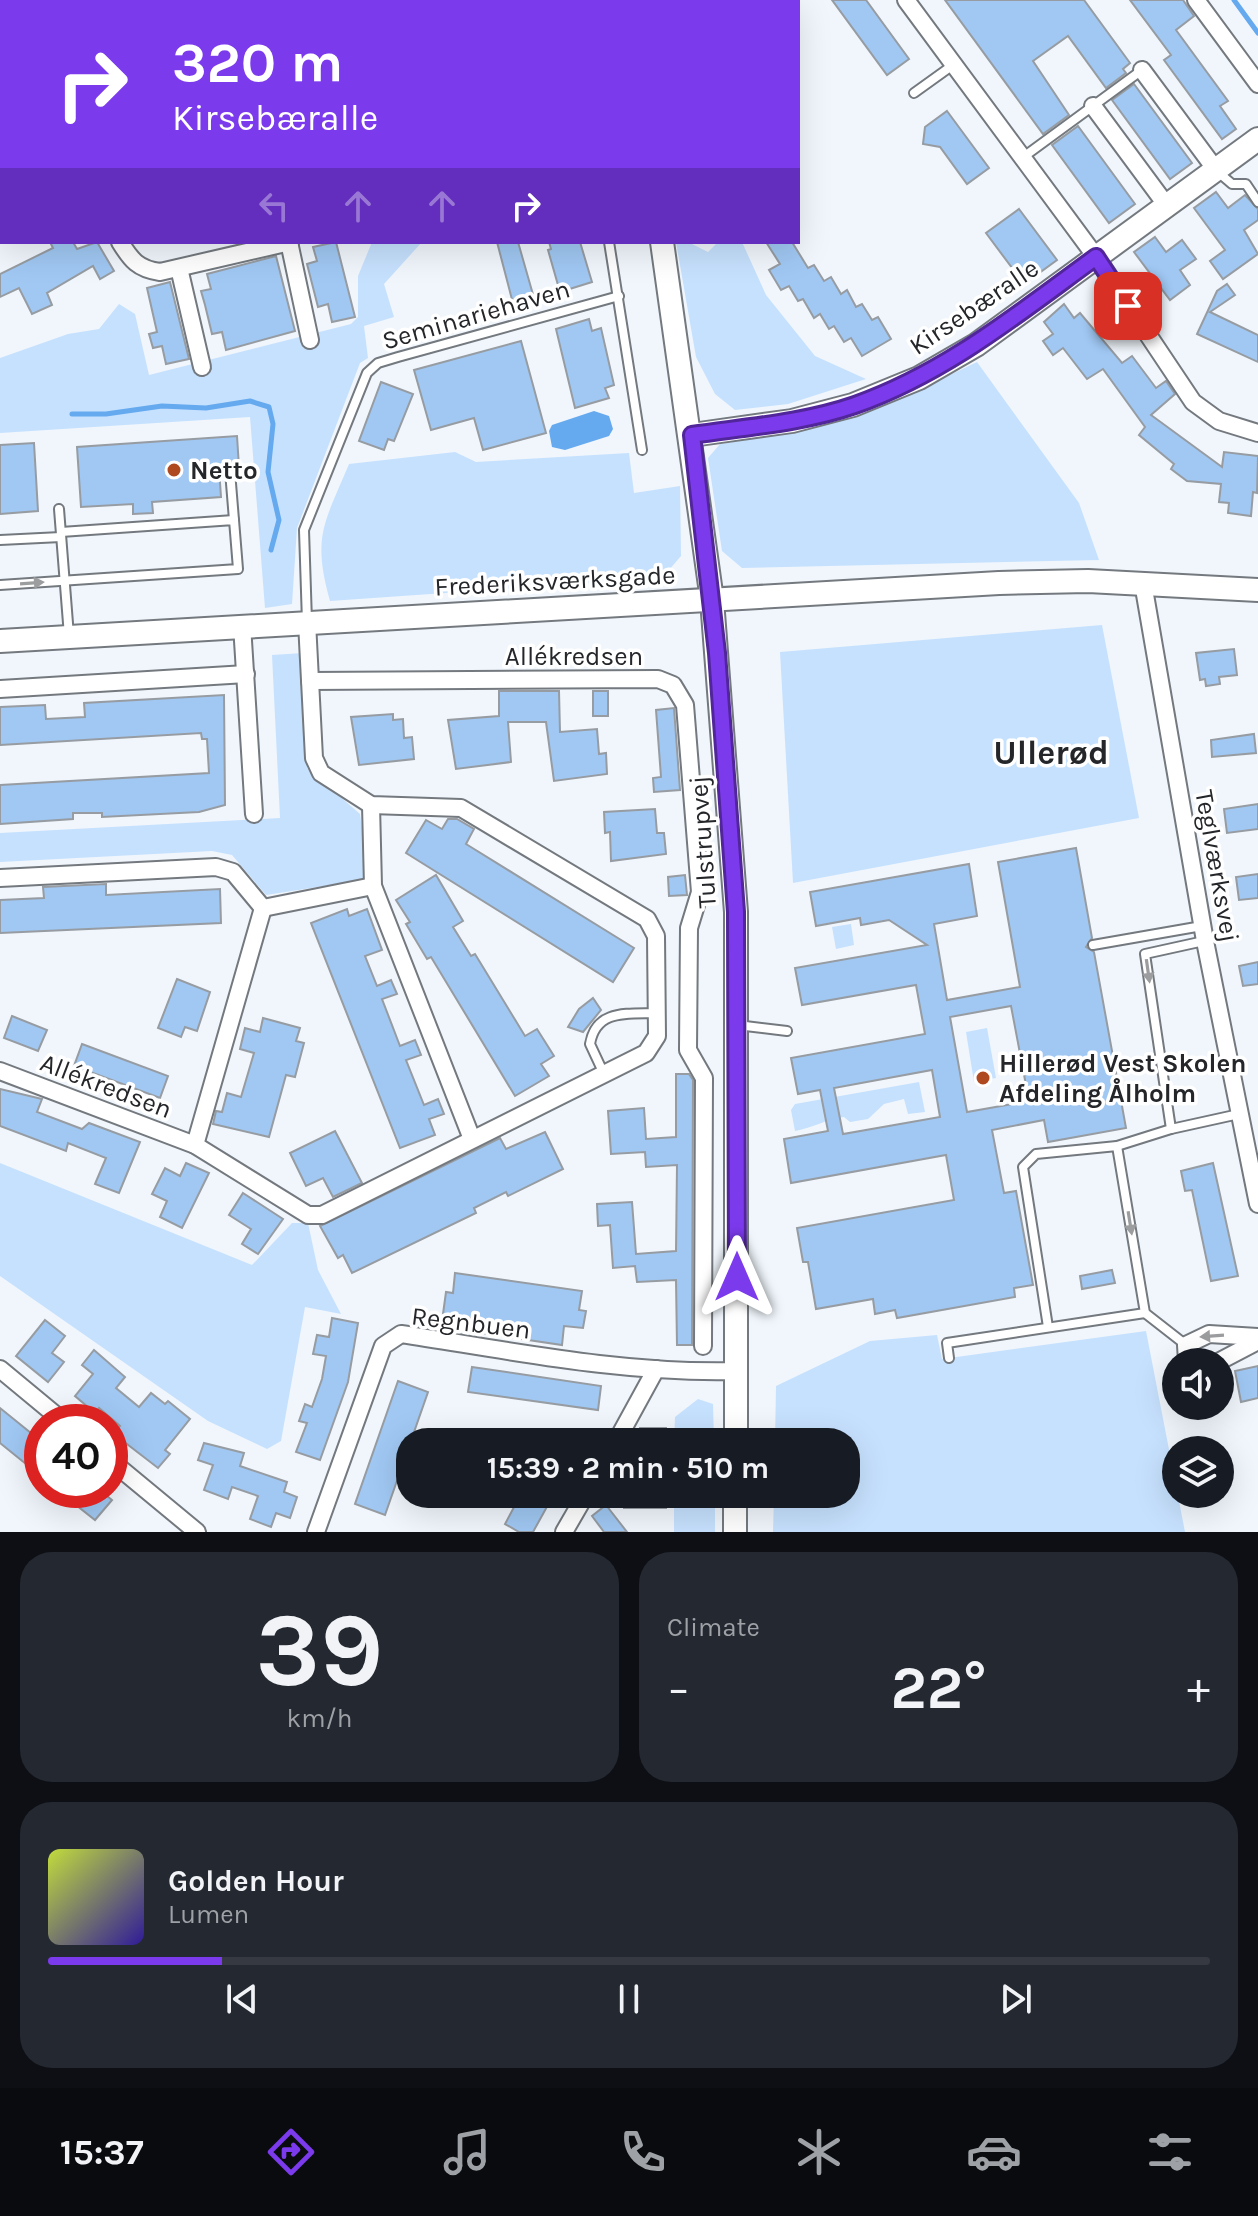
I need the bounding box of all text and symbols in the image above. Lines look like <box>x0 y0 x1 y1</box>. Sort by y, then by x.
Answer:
text: 320 m <box>172 30 343 95</box>
icon: right <box>40 32 144 136</box>
text: Kirsebæralle <box>172 97 378 139</box>
icon: left <box>252 184 296 228</box>
icon: ahead <box>336 184 380 228</box>
icon: ahead <box>420 184 464 228</box>
icon: right <box>504 184 548 228</box>
street label: Kirsebæralle <box>904 252 1044 362</box>
pin <box>1094 272 1162 340</box>
street label: Seminariehaven <box>379 273 573 357</box>
icon: arrive <box>1106 284 1150 328</box>
place label: Netto <box>190 455 258 486</box>
marker: Netto <box>165 461 183 479</box>
street label: Frederiksværksgade <box>434 559 676 603</box>
one-way arrow <box>20 577 45 590</box>
street label: Allékredsen <box>505 641 643 672</box>
district label: Ullerød <box>993 733 1109 773</box>
street label: Tulstrupvej <box>683 775 723 909</box>
street label: Teglværksvej <box>1188 788 1246 944</box>
one-way arrow <box>1142 959 1155 984</box>
street label: Allékredsen <box>36 1047 176 1125</box>
place label: Hillerød Vest Skolen Afdeling Ålholm <box>999 1048 1246 1109</box>
marker: Hillerød Vest Skolen Afdeling Ålholm <box>974 1069 992 1087</box>
one-way arrow <box>1124 1211 1137 1236</box>
position arrow <box>695 1235 779 1319</box>
street label: Regnbuen <box>410 1300 532 1346</box>
one-way arrow <box>1199 1330 1224 1343</box>
map controls <box>1162 1348 1234 1508</box>
button: sound <box>1162 1348 1234 1420</box>
speed limit sign: 40 <box>24 1404 128 1508</box>
button: layers <box>1162 1436 1234 1508</box>
text: 15:39 · 2 min · 510 m <box>487 1450 769 1486</box>
text: 39 <box>255 1590 384 1711</box>
text: Climate <box>667 1612 760 1643</box>
text: 22° <box>891 1653 986 1723</box>
text: − <box>667 1663 690 1714</box>
text: + <box>1187 1663 1210 1714</box>
text: km/h <box>287 1703 352 1734</box>
text: Golden Hour <box>168 1863 344 1899</box>
text: Lumen <box>168 1899 249 1930</box>
icon: previous <box>220 1977 264 2021</box>
icon: pause <box>607 1977 651 2021</box>
icon: next <box>994 1977 1038 2021</box>
icon: directions <box>263 2124 319 2180</box>
icon: music <box>439 2124 495 2180</box>
icon: phone <box>615 2124 671 2180</box>
icon: climate <box>791 2124 847 2180</box>
icon: car <box>966 2124 1022 2180</box>
icon: filters <box>1142 2124 1198 2180</box>
text: 15:37 <box>60 2131 144 2173</box>

